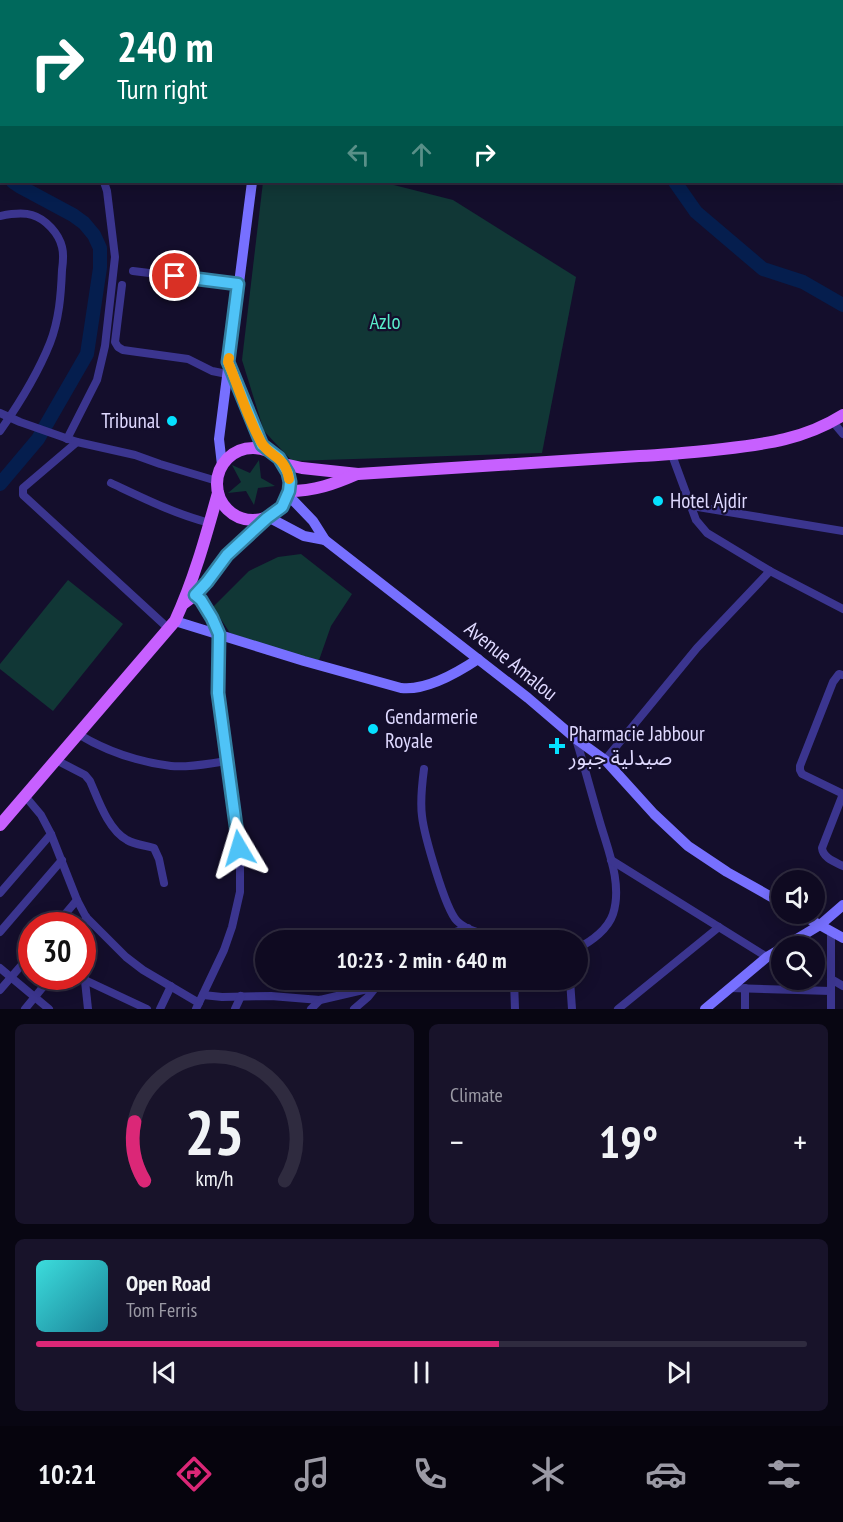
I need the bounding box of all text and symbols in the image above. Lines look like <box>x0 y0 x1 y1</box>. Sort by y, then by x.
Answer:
text: 240 m <box>117 19 214 74</box>
icon: right <box>18 24 96 102</box>
text: Turn right <box>117 72 208 106</box>
icon: left <box>342 138 375 171</box>
icon: ahead <box>405 138 438 171</box>
icon: right <box>468 138 501 171</box>
pin <box>149 250 200 301</box>
icon: arrive <box>158 259 191 292</box>
park label: Azlo <box>369 308 401 335</box>
place label: Tribunal <box>101 407 160 434</box>
marker: Tribunal <box>165 414 179 428</box>
place label: Hotel Ajdir <box>670 487 747 514</box>
marker: Hotel Ajdir <box>651 494 665 508</box>
street label: Avenue Amalou <box>459 615 563 706</box>
place label: Gendarmerie Royale <box>385 703 478 754</box>
place label: Pharmacie Jabbour صيدلية جبور <box>568 720 705 771</box>
marker: Gendarmerie Royale <box>366 722 380 736</box>
marker: Pharmacie Jabbour صيدلية جبور <box>550 739 564 753</box>
position arrow <box>207 816 271 880</box>
map controls <box>771 870 825 990</box>
button: sound <box>771 870 825 924</box>
speed limit sign: 30 <box>18 912 96 990</box>
button: search <box>771 936 825 990</box>
text: 10:23 · 2 min · 640 m <box>336 946 507 974</box>
text: Climate <box>450 1082 503 1108</box>
text: 25 <box>185 1091 244 1172</box>
text: 19° <box>599 1112 658 1170</box>
text: − <box>450 1120 464 1163</box>
text: + <box>793 1120 807 1163</box>
text: km/h <box>195 1164 234 1192</box>
text: Open Road <box>126 1269 211 1297</box>
text: Tom Ferris <box>126 1297 197 1323</box>
icon: previous <box>148 1356 181 1389</box>
icon: pause <box>405 1356 438 1389</box>
icon: next <box>662 1356 695 1389</box>
icon: directions <box>173 1453 215 1495</box>
icon: music <box>291 1453 333 1495</box>
icon: phone <box>409 1453 451 1495</box>
icon: climate <box>527 1453 569 1495</box>
icon: car <box>645 1453 687 1495</box>
icon: filters <box>763 1453 805 1495</box>
text: 10:21 <box>38 1457 96 1491</box>

